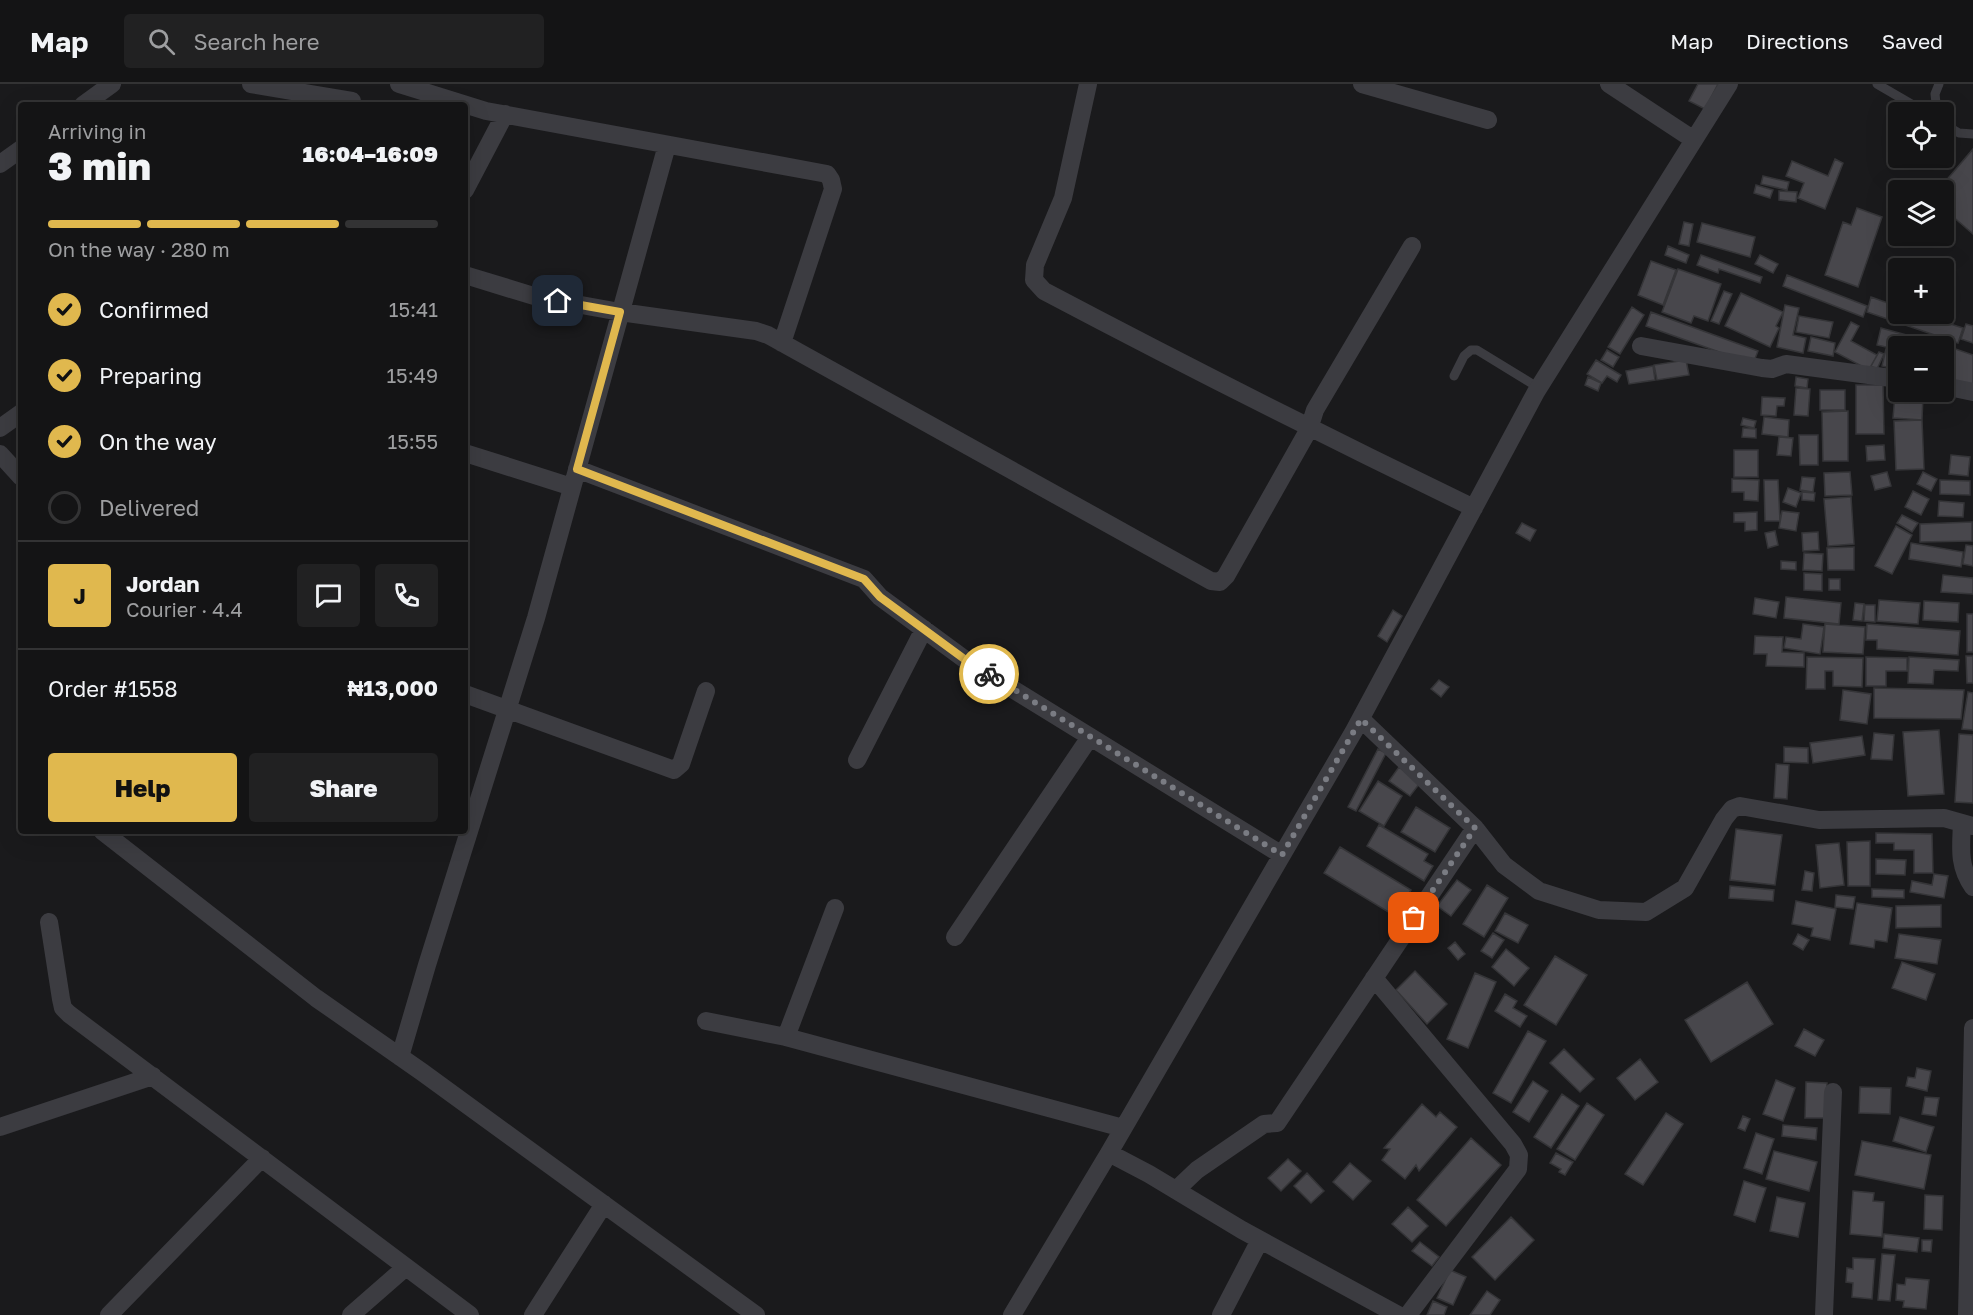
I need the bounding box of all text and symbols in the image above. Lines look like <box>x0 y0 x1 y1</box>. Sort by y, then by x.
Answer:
search box <box>124 14 544 68</box>
text: Map <box>30 25 88 58</box>
icon: search <box>145 25 178 58</box>
text: Search here <box>193 28 319 55</box>
text: Map <box>1670 28 1713 54</box>
text: Directions <box>1746 28 1849 54</box>
text: Saved <box>1882 28 1943 54</box>
map controls <box>1888 102 1954 402</box>
button: locate <box>1888 102 1954 168</box>
text: Arriving in <box>48 119 146 143</box>
text: 16:04–16:09 <box>303 140 438 167</box>
text: 3 min <box>48 142 151 189</box>
button: layers <box>1888 180 1954 246</box>
text: On the way · 280 m <box>48 237 230 261</box>
button: + <box>1888 258 1954 324</box>
pin <box>532 275 583 326</box>
icon: home <box>541 284 574 317</box>
icon: check <box>48 293 81 326</box>
text: Confirmed <box>99 296 209 323</box>
text: 15:41 <box>389 297 438 321</box>
button: − <box>1888 336 1954 402</box>
icon: check <box>48 359 81 392</box>
text: Preparing <box>99 362 202 389</box>
text: 15:49 <box>386 363 438 387</box>
icon: check <box>48 425 81 458</box>
text: On the way <box>99 428 217 455</box>
text: 15:55 <box>388 429 438 453</box>
text: Delivered <box>99 494 199 521</box>
button: chat <box>297 564 360 627</box>
button: phone <box>375 564 438 627</box>
text: Jordan <box>126 570 200 597</box>
text: J <box>73 582 86 609</box>
text: Courier · 4.4 <box>126 597 243 621</box>
courier <box>959 644 1019 704</box>
icon: bike <box>973 658 1006 691</box>
text: ₦13,000 <box>347 674 438 701</box>
text: Order #1558 <box>48 675 178 702</box>
button: Help <box>48 753 237 822</box>
button: Share <box>249 753 438 822</box>
pin <box>1388 892 1439 943</box>
icon: bag <box>1397 901 1430 934</box>

